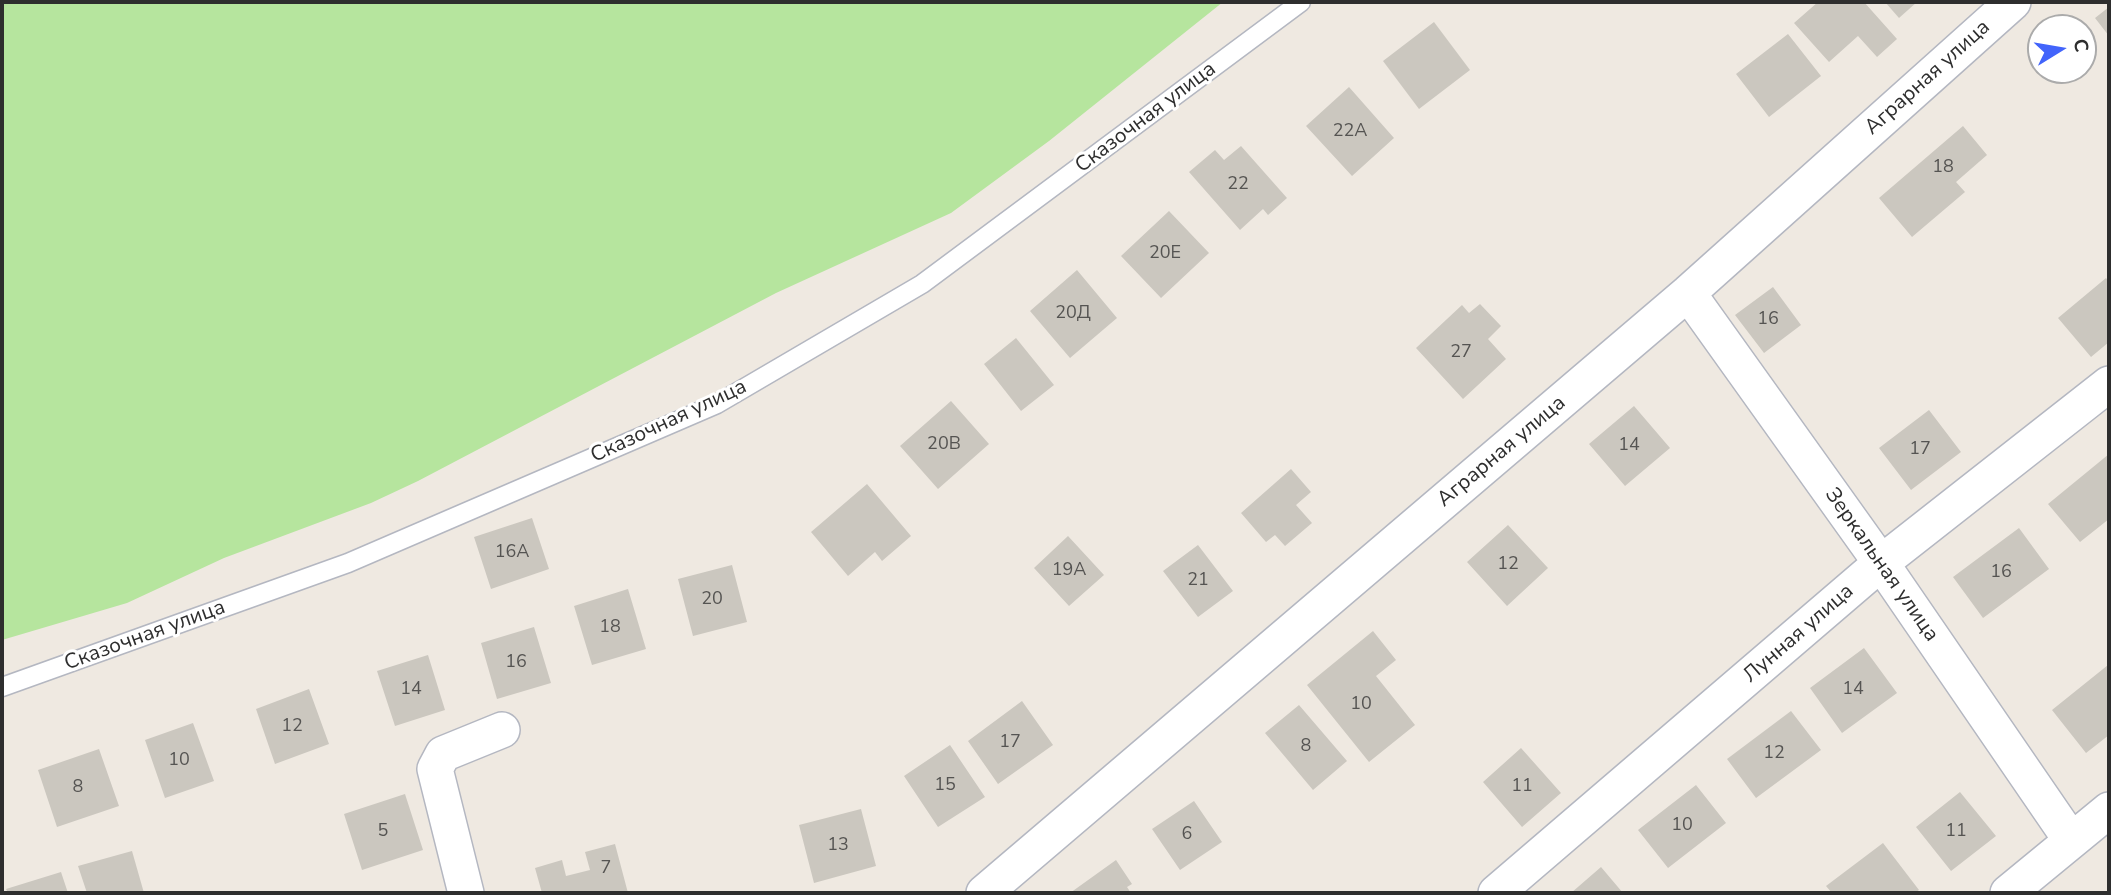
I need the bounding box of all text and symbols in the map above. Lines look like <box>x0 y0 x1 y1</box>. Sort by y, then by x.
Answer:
north arrow <box>2027 14 2097 84</box>
street label: Аграрная улица <box>1860 15 1996 141</box>
text: С <box>2067 37 2095 54</box>
street label: Сказочная улица <box>1071 57 1221 179</box>
house number: 22А <box>1333 121 1367 143</box>
house number: 18 <box>1932 157 1954 179</box>
house number: 22 <box>1227 174 1249 196</box>
house number: 20Е <box>1149 243 1181 265</box>
house number: 20Д <box>1055 303 1091 325</box>
house number: 16 <box>1757 309 1779 331</box>
house number: 27 <box>1450 342 1472 364</box>
street label: Сказочная улица <box>587 375 751 469</box>
street label: Аграрная улица <box>1433 391 1571 513</box>
house number: 20В <box>927 434 961 456</box>
house number: 14 <box>1618 435 1640 457</box>
house number: 17 <box>1909 439 1931 461</box>
street label: Зеркальная улица <box>1819 483 1943 647</box>
house number: 16А <box>495 542 529 564</box>
house number: 12 <box>1497 554 1519 576</box>
house number: 19А <box>1052 560 1086 582</box>
house number: 16 <box>1990 562 2012 584</box>
house number: 21 <box>1187 570 1209 592</box>
street label: Лунная улица <box>1739 579 1859 689</box>
house number: 20 <box>701 589 723 611</box>
street label: Сказочная улица <box>61 595 229 677</box>
house number: 18 <box>599 617 621 639</box>
house number: 16 <box>505 652 527 674</box>
house number: 14 <box>400 679 422 701</box>
house number: 14 <box>1842 679 1864 701</box>
house number: 10 <box>1350 694 1372 716</box>
house number: 12 <box>281 716 303 738</box>
house number: 17 <box>999 732 1021 754</box>
house number: 8 <box>1301 736 1311 758</box>
house number: 12 <box>1763 743 1785 765</box>
house number: 10 <box>168 750 190 772</box>
house number: 15 <box>934 775 956 797</box>
house number: 11 <box>1511 776 1533 798</box>
house number: 8 <box>73 777 83 799</box>
house number: 10 <box>1671 815 1693 837</box>
house number: 5 <box>378 821 388 843</box>
house number: 11 <box>1945 821 1967 843</box>
house number: 6 <box>1182 824 1192 846</box>
house number: 13 <box>827 835 849 857</box>
house number: 7 <box>601 858 611 880</box>

